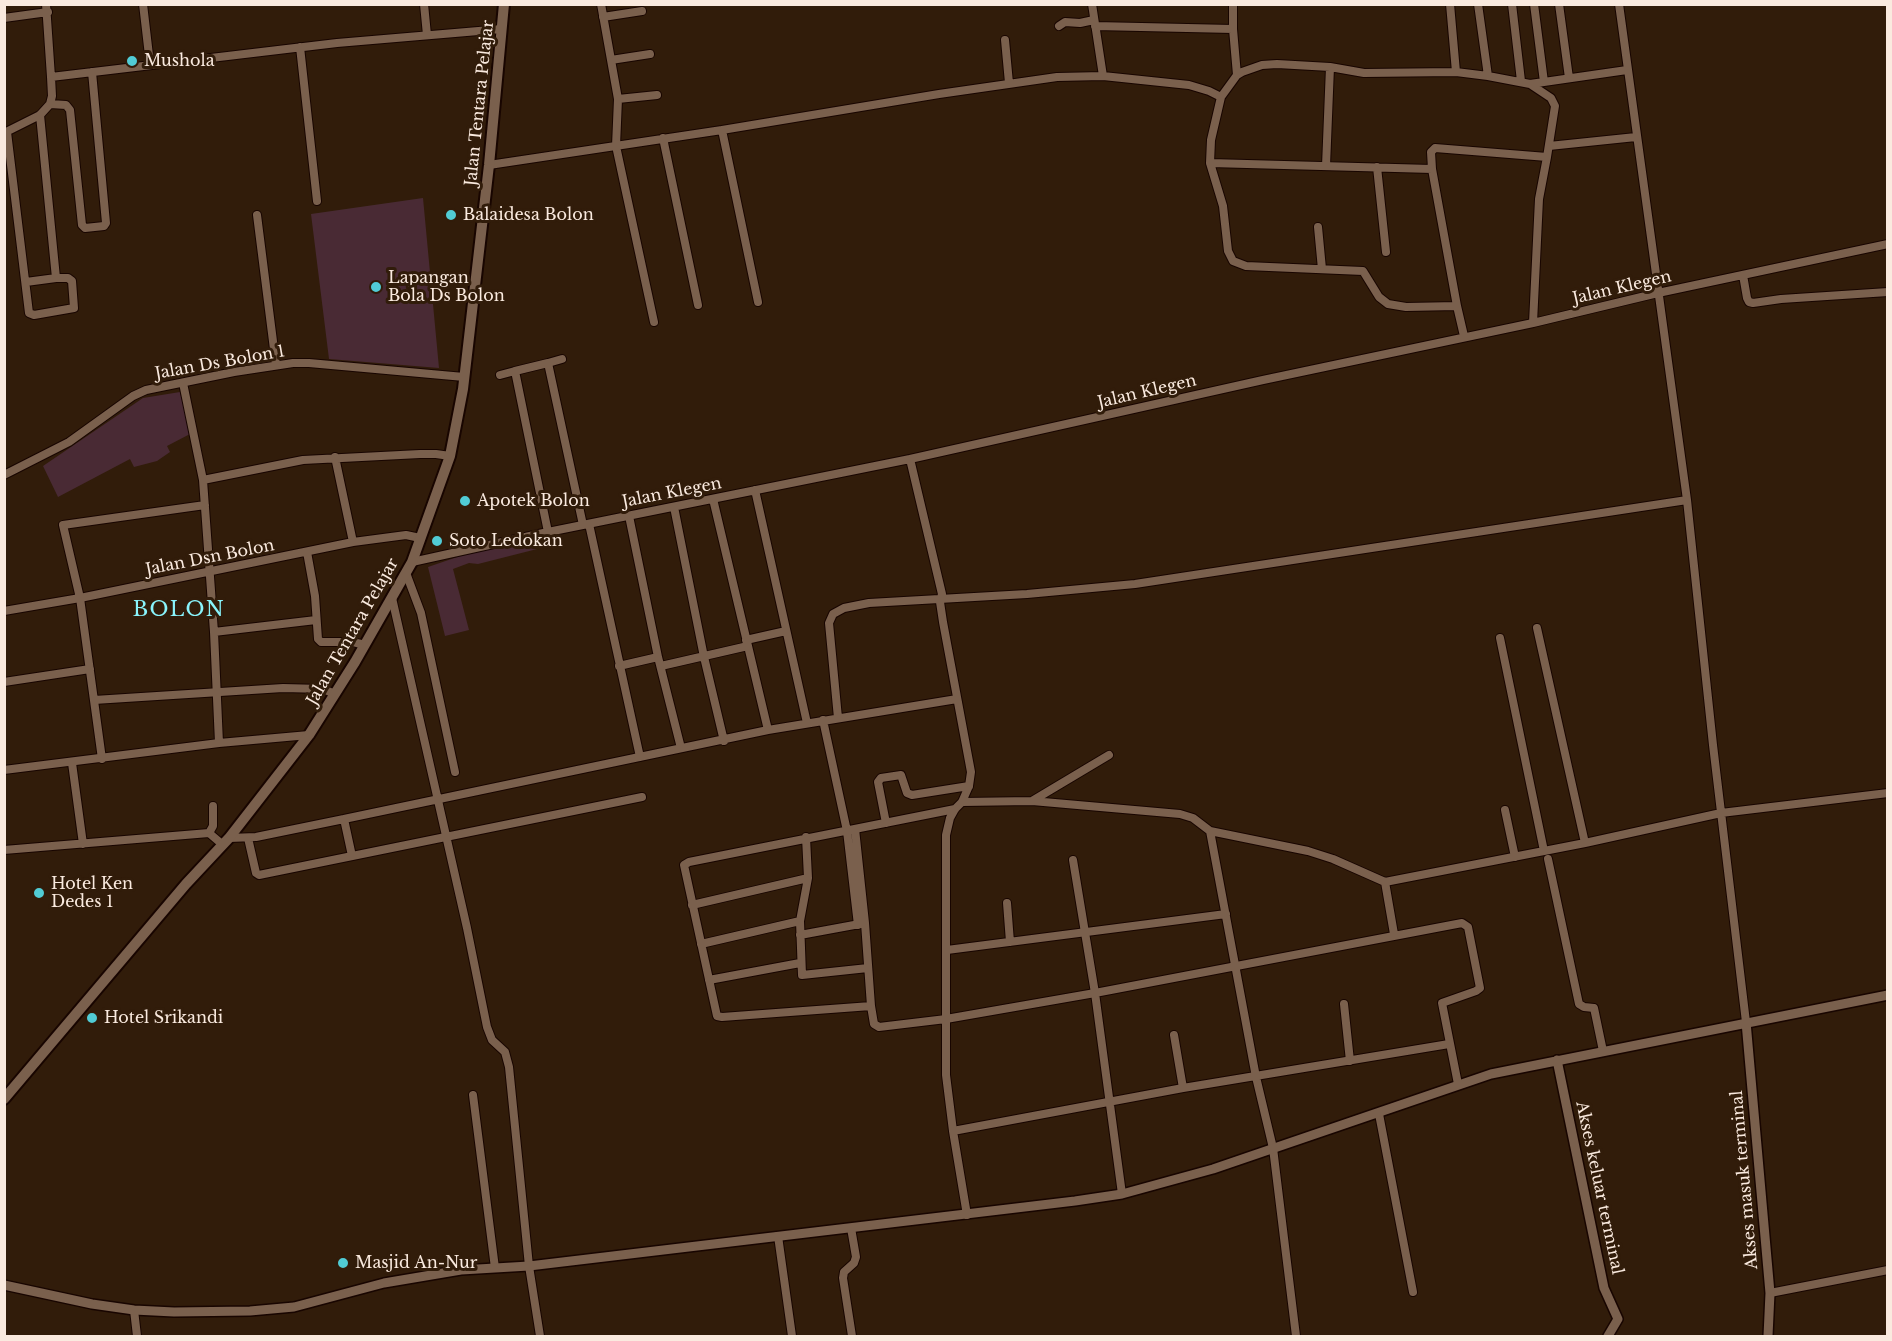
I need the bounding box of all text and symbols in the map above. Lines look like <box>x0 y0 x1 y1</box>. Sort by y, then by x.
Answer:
street label: Jalan Tentara Pelajar <box>462 19 498 187</box>
place label: Mushola <box>144 51 215 71</box>
marker: Mushola <box>125 54 139 68</box>
place label: Balaidesa Bolon <box>463 205 594 225</box>
marker: Balaidesa Bolon <box>444 208 458 222</box>
street label: Jalan Klegen <box>1571 267 1673 309</box>
place label: Lapangan Bola Ds Bolon <box>388 268 505 306</box>
marker: Lapangan Bola Ds Bolon <box>369 280 383 294</box>
street label: Jalan Ds Bolon 1 <box>154 342 286 384</box>
street label: Jalan Klegen <box>1096 371 1198 413</box>
street label: Jalan Klegen <box>621 474 723 512</box>
place label: Apotek Bolon <box>477 491 590 511</box>
marker: Apotek Bolon <box>458 494 472 508</box>
place label: Soto Ledokan <box>449 531 563 551</box>
marker: Soto Ledokan <box>430 534 444 548</box>
street label: Jalan Dsn Bolon <box>144 536 276 580</box>
street label: Jalan Tentara Pelajar <box>303 555 403 709</box>
district label: BOLON <box>133 598 225 622</box>
place label: Hotel Ken Dedes 1 <box>51 874 133 912</box>
marker: Hotel Ken Dedes 1 <box>32 886 46 900</box>
place label: Hotel Srikandi <box>104 1008 223 1028</box>
marker: Hotel Srikandi <box>85 1011 99 1025</box>
street label: Akses masuk terminal <box>1728 1090 1762 1270</box>
street label: Akses keluar terminal <box>1571 1100 1627 1276</box>
place label: Masjid An-Nur <box>355 1253 477 1273</box>
marker: Masjid An-Nur <box>336 1256 350 1270</box>

